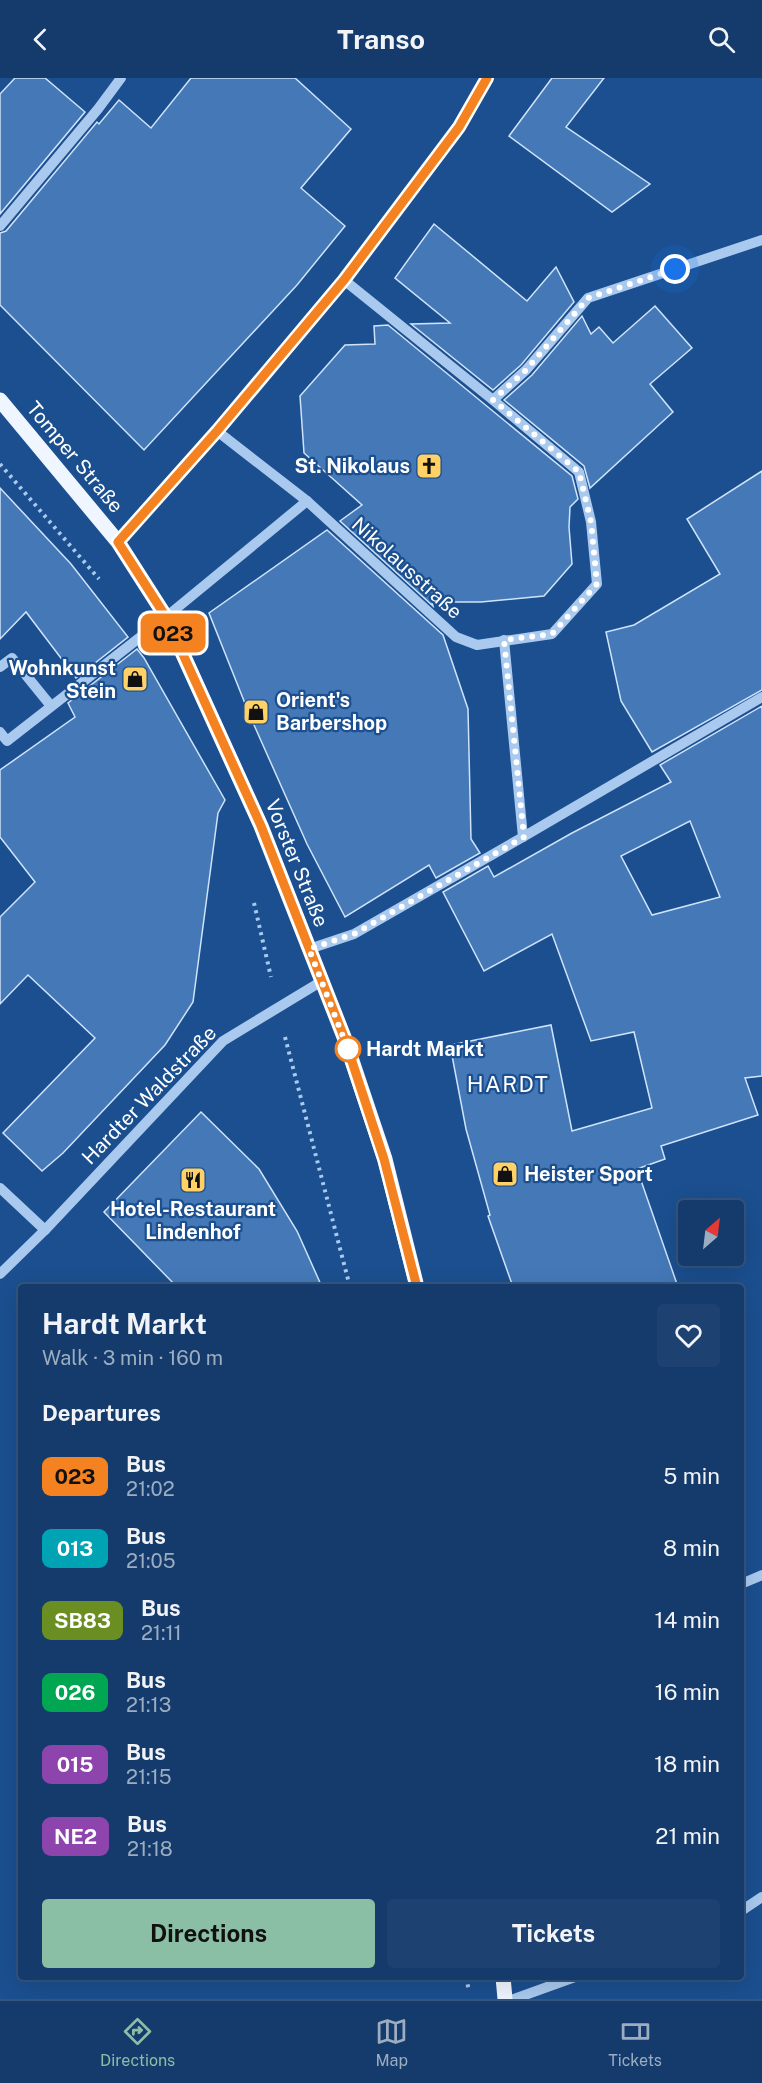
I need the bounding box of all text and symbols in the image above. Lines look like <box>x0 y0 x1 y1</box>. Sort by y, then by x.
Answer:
icon: back <box>24 23 57 56</box>
text: Transo <box>337 23 425 55</box>
icon: search <box>705 23 738 56</box>
your location <box>660 254 690 284</box>
street label: Tomper Straße <box>22 397 128 517</box>
church icon: St. Nikolaus <box>414 451 444 481</box>
place label: St. Nikolaus <box>294 454 410 478</box>
street label: Nikolausstraße <box>347 512 467 624</box>
line badge: 023 <box>138 614 207 652</box>
text: 023 <box>153 621 193 646</box>
place label: Wohnkunst Stein <box>9 656 116 703</box>
shop icon: Wohnkunst Stein <box>120 664 150 694</box>
place label: Orient's Barbershop <box>276 688 387 735</box>
shop icon: Orient's Barbershop <box>241 697 271 727</box>
street label: Vorster Straße <box>261 796 333 930</box>
street label: Hardter Waldstraße <box>77 1021 221 1169</box>
marker: Hardt Markt <box>335 1036 361 1062</box>
place label: Hardt Markt <box>366 1037 484 1061</box>
district label: HARDT <box>467 1071 549 1097</box>
shop icon: Heister Sport <box>490 1159 520 1189</box>
place label: Heister Sport <box>524 1162 653 1186</box>
restaurant icon: Hotel-Restaurant Lindenhof <box>178 1165 208 1195</box>
place label: Hotel-Restaurant Lindenhof <box>110 1197 276 1244</box>
north arrow <box>678 1200 744 1266</box>
map controls <box>678 1200 744 1266</box>
button: heart <box>657 1304 720 1367</box>
text: Hardt Markt <box>42 1307 207 1340</box>
text: Walk · 3 min · 160 m <box>42 1346 223 1370</box>
text: Departures <box>42 1400 161 1426</box>
text: Bus <box>126 1451 166 1477</box>
text: 5 min <box>663 1463 720 1489</box>
text: 023 <box>55 1464 95 1489</box>
text: 21:02 <box>126 1477 175 1501</box>
text: Bus <box>126 1523 166 1549</box>
text: 8 min <box>663 1535 720 1561</box>
text: 013 <box>57 1536 93 1561</box>
text: 21:05 <box>126 1549 176 1573</box>
text: Bus <box>141 1595 181 1621</box>
text: 14 min <box>655 1607 720 1633</box>
text: SB83 <box>54 1608 111 1633</box>
text: 21:11 <box>141 1621 182 1645</box>
text: Bus <box>126 1667 166 1693</box>
text: 16 min <box>655 1679 720 1705</box>
text: 026 <box>55 1680 95 1705</box>
text: 21:13 <box>126 1693 171 1717</box>
text: Bus <box>126 1739 166 1765</box>
text: 18 min <box>654 1751 720 1777</box>
text: 015 <box>57 1752 93 1777</box>
text: 21:15 <box>126 1765 172 1789</box>
text: Bus <box>127 1811 167 1837</box>
text: 21 min <box>655 1823 720 1849</box>
text: NE2 <box>54 1824 97 1849</box>
text: 21:18 <box>127 1837 173 1861</box>
button: Directions <box>42 1899 375 1968</box>
button: Tickets <box>387 1899 720 1968</box>
tab: Directions <box>100 2015 175 2070</box>
tab: Map <box>375 2015 408 2070</box>
tab: Tickets <box>608 2015 662 2070</box>

